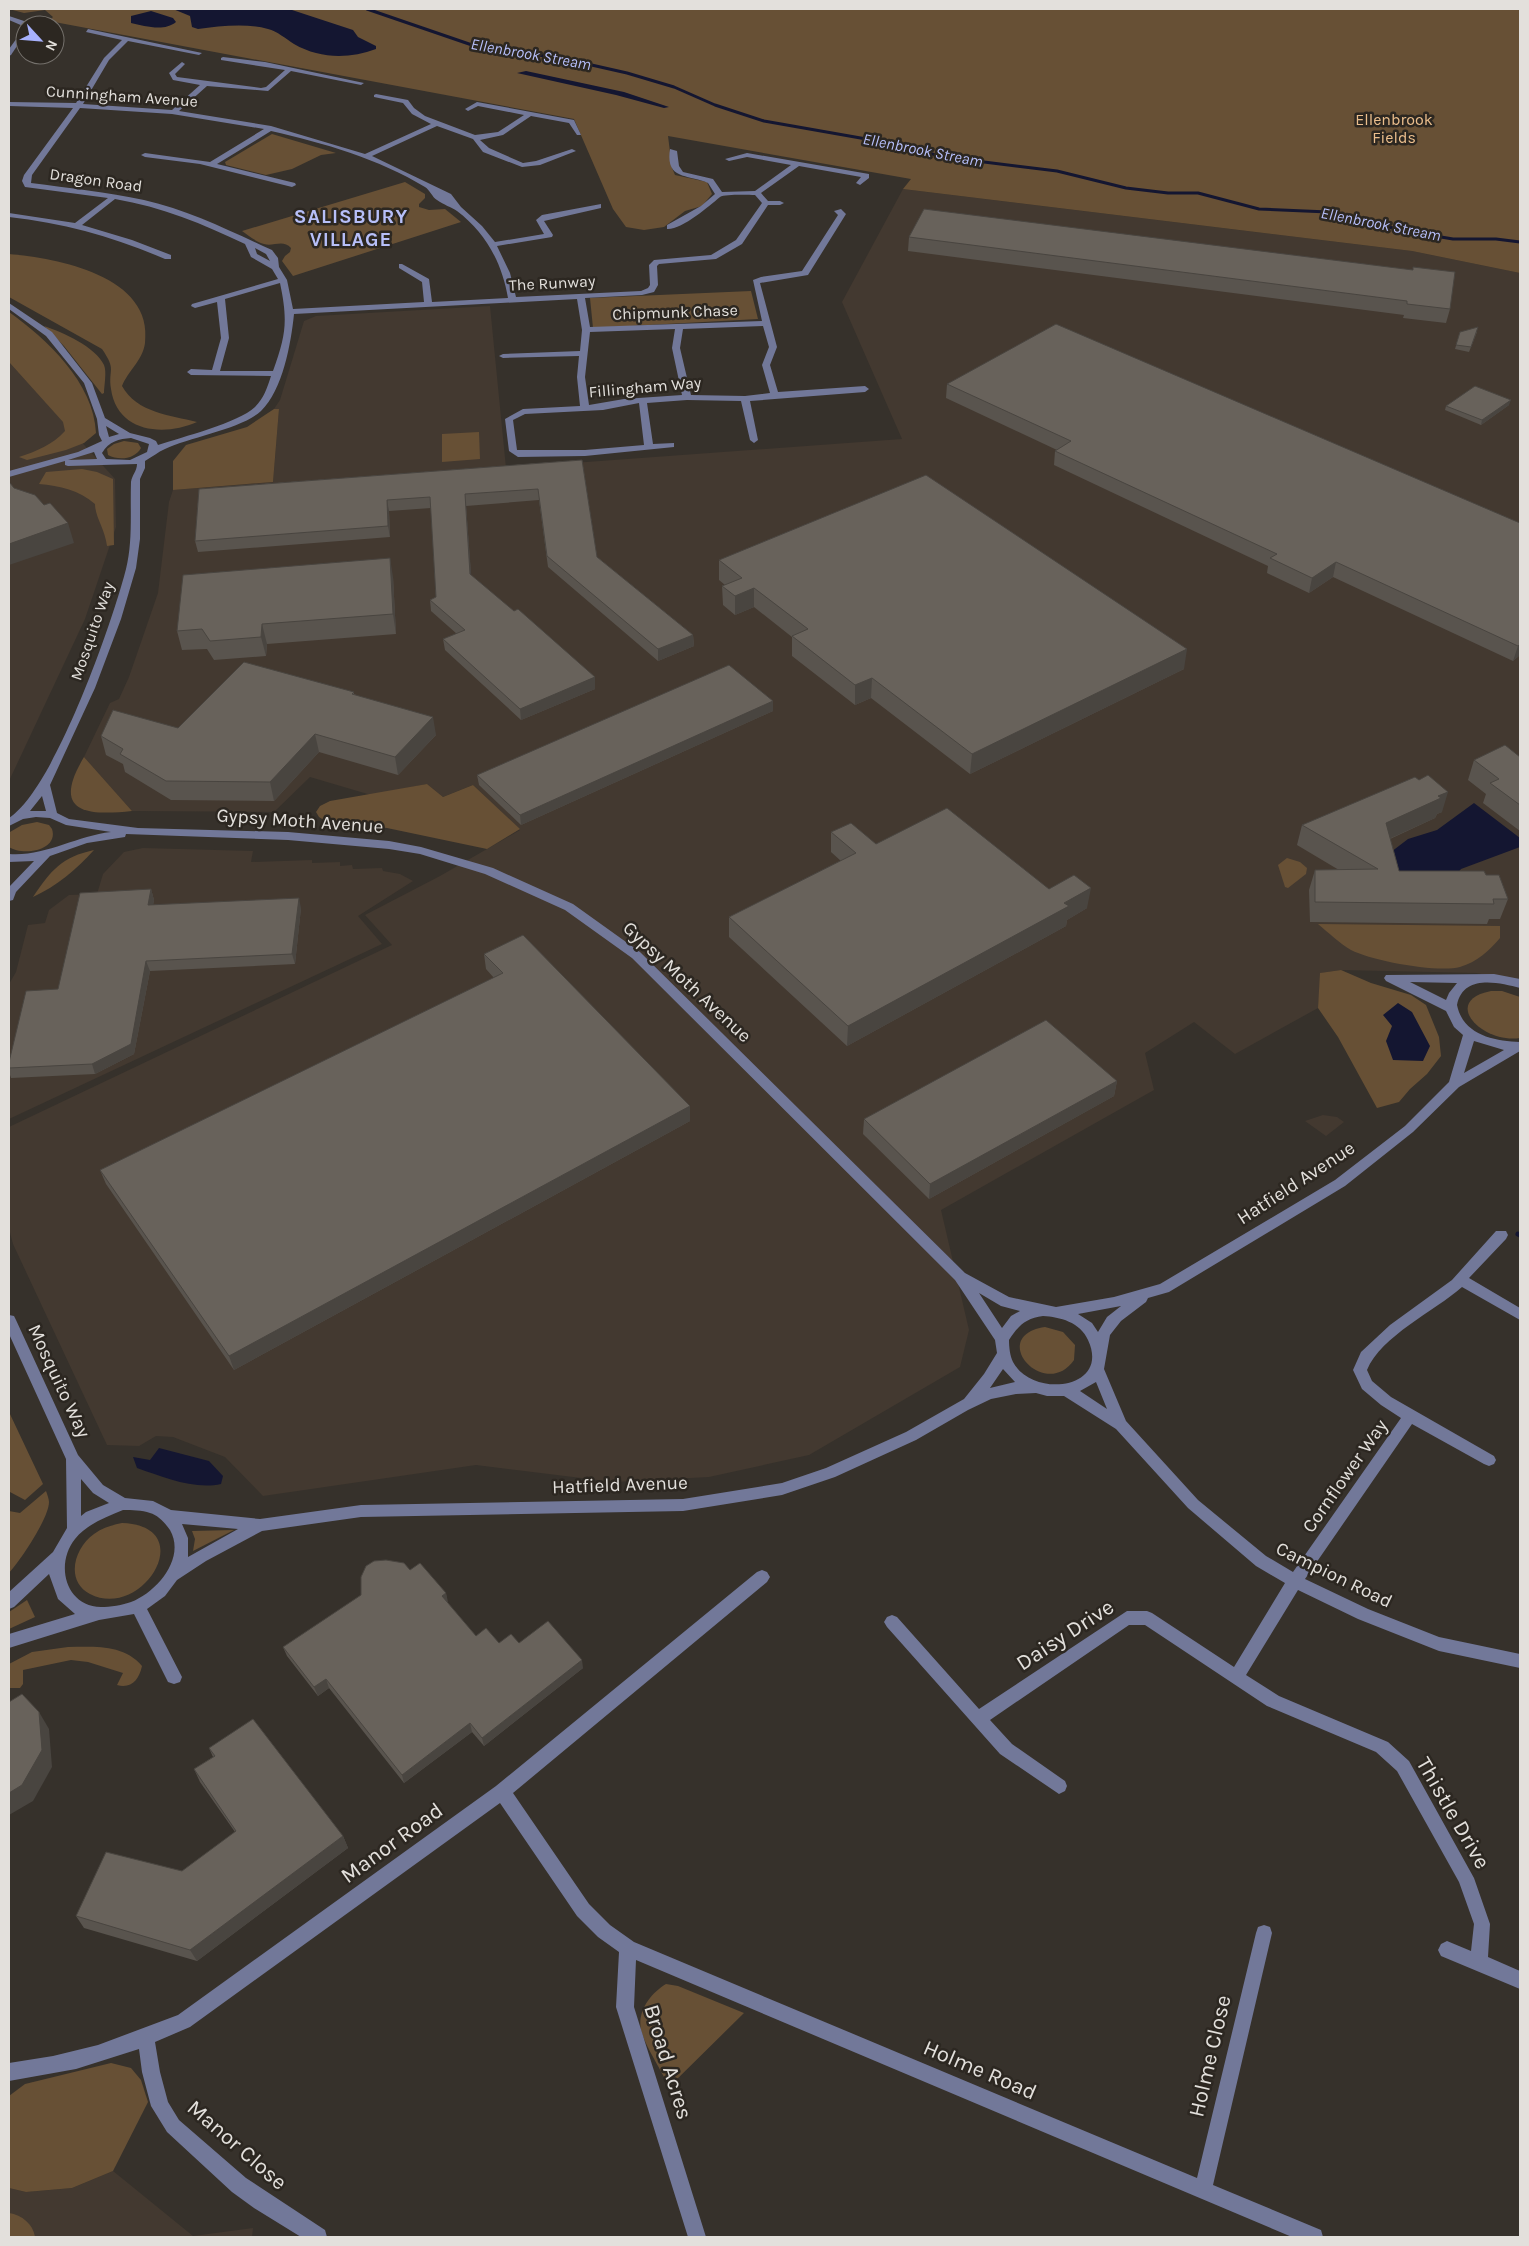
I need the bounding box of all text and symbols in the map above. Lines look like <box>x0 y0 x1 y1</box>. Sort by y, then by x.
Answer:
north arrow <box>15 15 65 65</box>
water label: Ellenbrook Stream <box>469 34 593 74</box>
text: N <box>41 37 61 54</box>
street label: Cunningham Avenue <box>45 81 199 111</box>
park label: Ellenbrook Fields <box>1355 110 1433 147</box>
water label: Ellenbrook Stream <box>861 129 985 171</box>
street label: Dragon Road <box>49 164 143 196</box>
water label: Ellenbrook Stream <box>1319 203 1443 245</box>
district label: SALISBURY VILLAGE <box>294 205 408 251</box>
street label: The Runway <box>508 271 596 295</box>
street label: Chipmunk Chase <box>612 300 738 324</box>
street label: Fillingham Way <box>588 373 703 401</box>
street label: Mosquito Way <box>66 579 118 683</box>
street label: Gypsy Moth Avenue <box>216 804 384 838</box>
street label: Gypsy Moth Avenue <box>618 917 756 1047</box>
street label: Hatfield Avenue <box>1233 1137 1359 1229</box>
street label: Mosquito Way <box>23 1321 95 1441</box>
street label: Cornflower Way <box>1298 1415 1392 1537</box>
street label: Hatfield Avenue <box>552 1472 688 1498</box>
street label: Campion Road <box>1272 1537 1396 1613</box>
street label: Daisy Drive <box>1011 1594 1119 1676</box>
street label: Thistle Drive <box>1411 1752 1495 1874</box>
street label: Manor Road <box>336 1797 448 1889</box>
street label: Holme Close <box>1183 1992 1237 2120</box>
street label: Broad Acres <box>638 2001 698 2123</box>
street label: Holme Road <box>919 2034 1041 2106</box>
street label: Manor Close <box>182 2095 292 2195</box>

